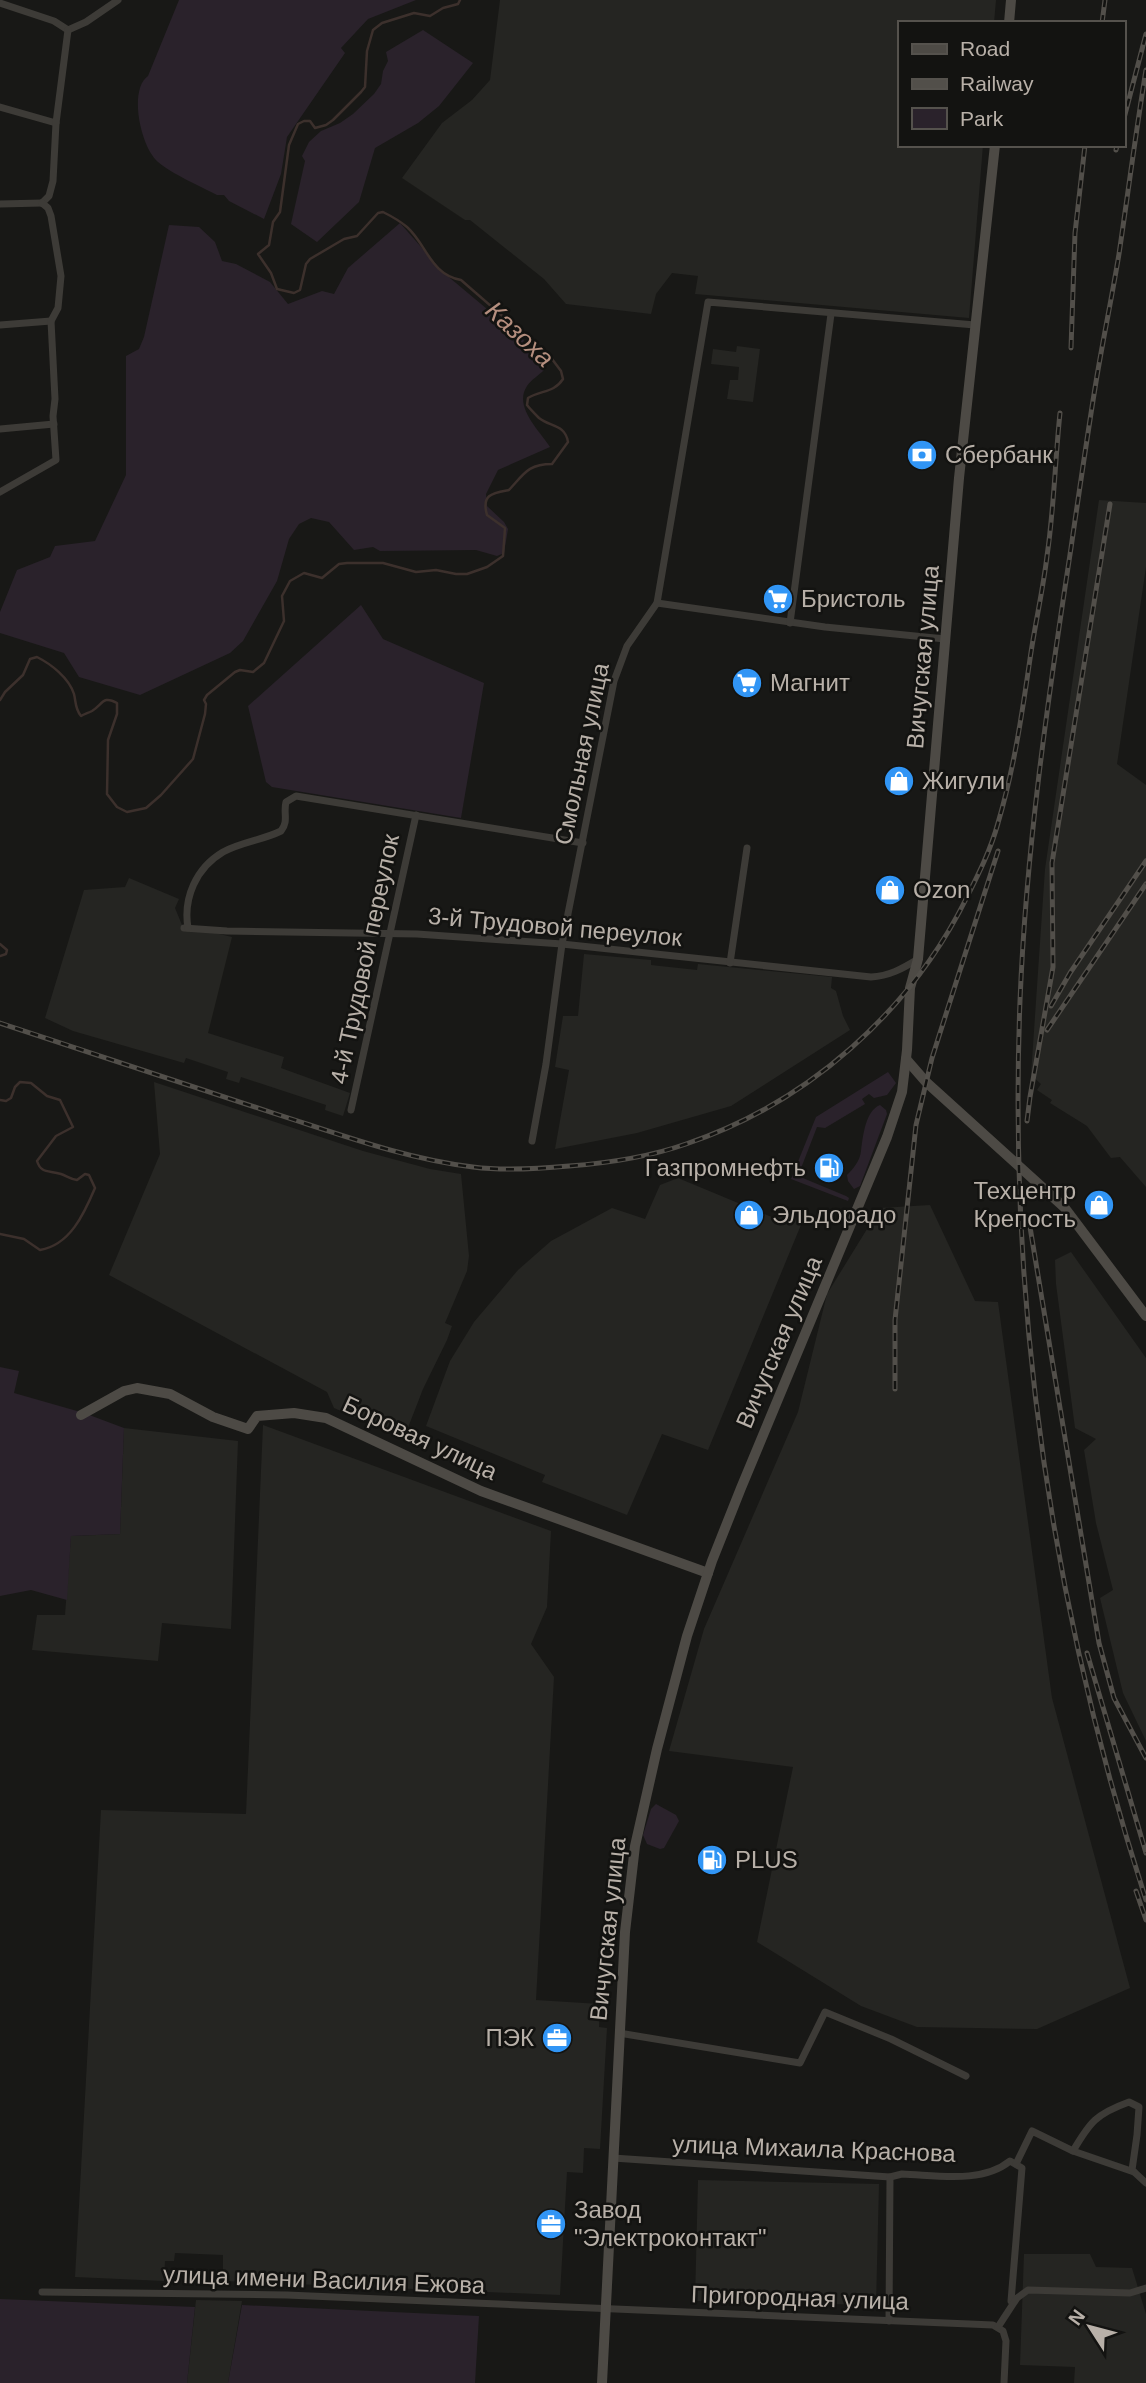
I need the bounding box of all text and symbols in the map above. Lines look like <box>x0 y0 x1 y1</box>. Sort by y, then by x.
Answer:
legend <box>898 21 1125 147</box>
text: Road <box>960 37 1010 60</box>
text: Railway <box>960 72 1034 95</box>
text: Park <box>960 107 1004 130</box>
water label: Казоха <box>480 295 560 373</box>
bank icon: Сбербанк <box>905 438 939 472</box>
place label: Сбербанк <box>945 441 1053 468</box>
street label: Вичугская улица <box>901 563 944 750</box>
supermarket icon: Бристоль <box>761 582 795 616</box>
place label: Бристоль <box>801 585 906 612</box>
street label: Смольная улица <box>549 660 614 847</box>
supermarket icon: Магнит <box>730 666 764 700</box>
place label: Магнит <box>770 669 850 696</box>
shop icon: Жигули <box>882 764 916 798</box>
place label: Жигули <box>922 767 1005 794</box>
street label: 4-й Трудовой переулок <box>325 831 404 1086</box>
shop icon: Ozon <box>873 873 907 907</box>
place label: Ozon <box>913 876 970 903</box>
street label: 3-й Трудовой переулок <box>427 902 684 951</box>
fuel station icon: Газпромнефть <box>812 1151 846 1185</box>
place label: Газпромнефть <box>645 1154 806 1181</box>
place label: Техцентр Крепость <box>973 1177 1076 1232</box>
shop icon: Техцентр Крепость <box>1082 1188 1116 1222</box>
shop icon: Эльдорадо <box>732 1198 766 1232</box>
place label: Эльдорадо <box>772 1201 896 1228</box>
street label: Вичугская улица <box>730 1251 827 1432</box>
street label: Боровая улица <box>339 1390 502 1485</box>
street label: Вичугская улица <box>584 1835 631 2022</box>
fuel station icon: PLUS <box>695 1843 729 1877</box>
place label: PLUS <box>735 1846 798 1873</box>
office icon: ПЭК <box>540 2021 574 2055</box>
place label: ПЭК <box>486 2024 534 2051</box>
street label: улица Михаила Краснова <box>672 2130 957 2167</box>
place label: Завод "Электроконтакт" <box>574 2196 767 2251</box>
office icon: Завод "Электроконтакт" <box>534 2207 568 2241</box>
street label: улица имени Василия Ежова <box>162 2260 486 2299</box>
street label: Пригородная улица <box>691 2280 910 2315</box>
north arrow <box>1055 2292 1125 2362</box>
text: N <box>1064 2306 1089 2329</box>

